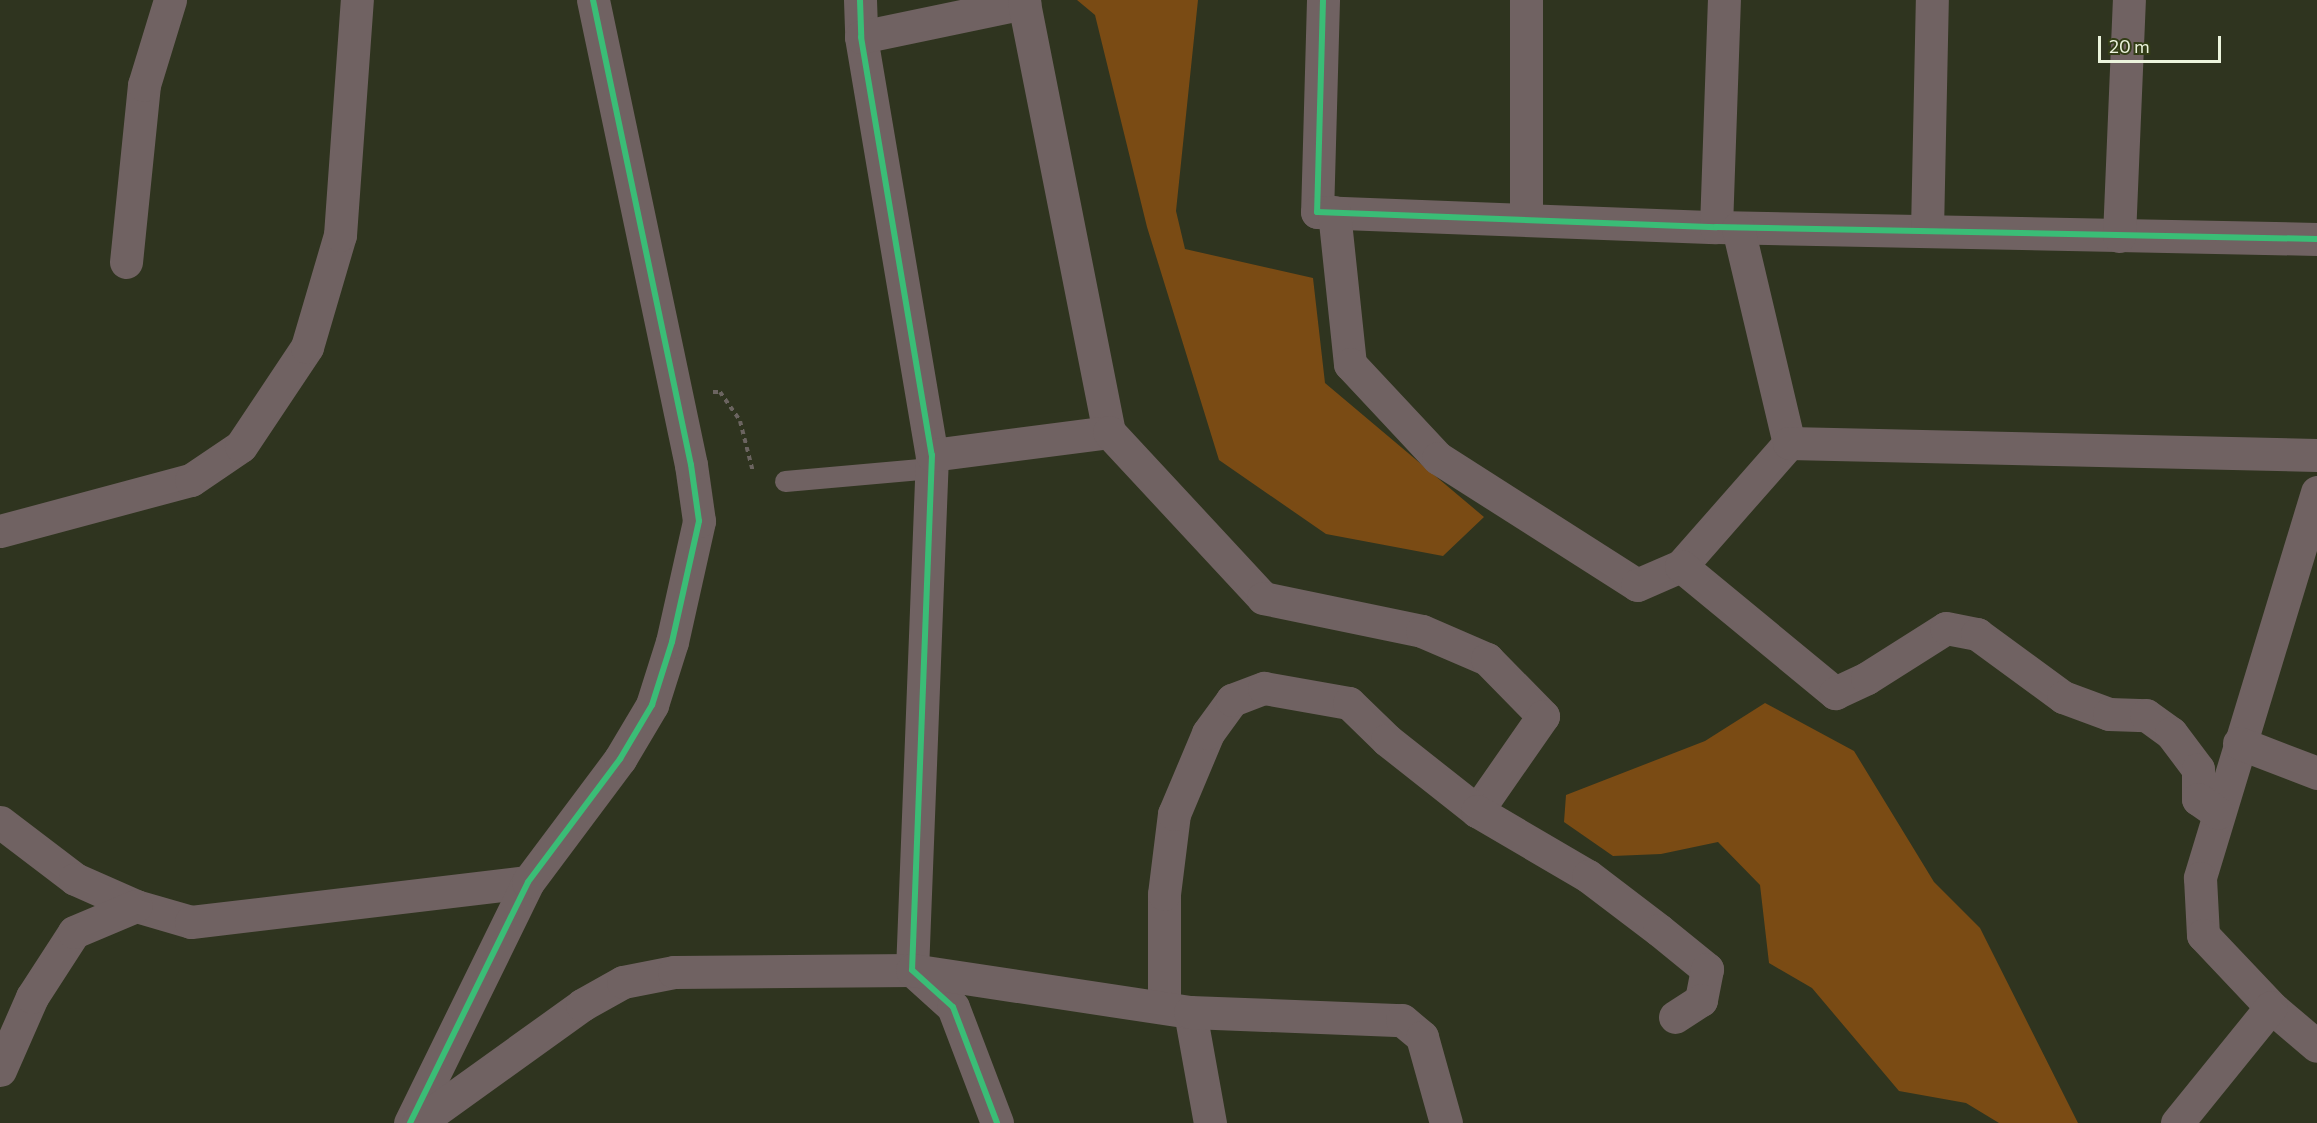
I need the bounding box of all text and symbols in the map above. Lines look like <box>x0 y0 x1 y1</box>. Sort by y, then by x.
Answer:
scale bar <box>2101 24 2224 62</box>
text: 20 m <box>2109 35 2150 57</box>

